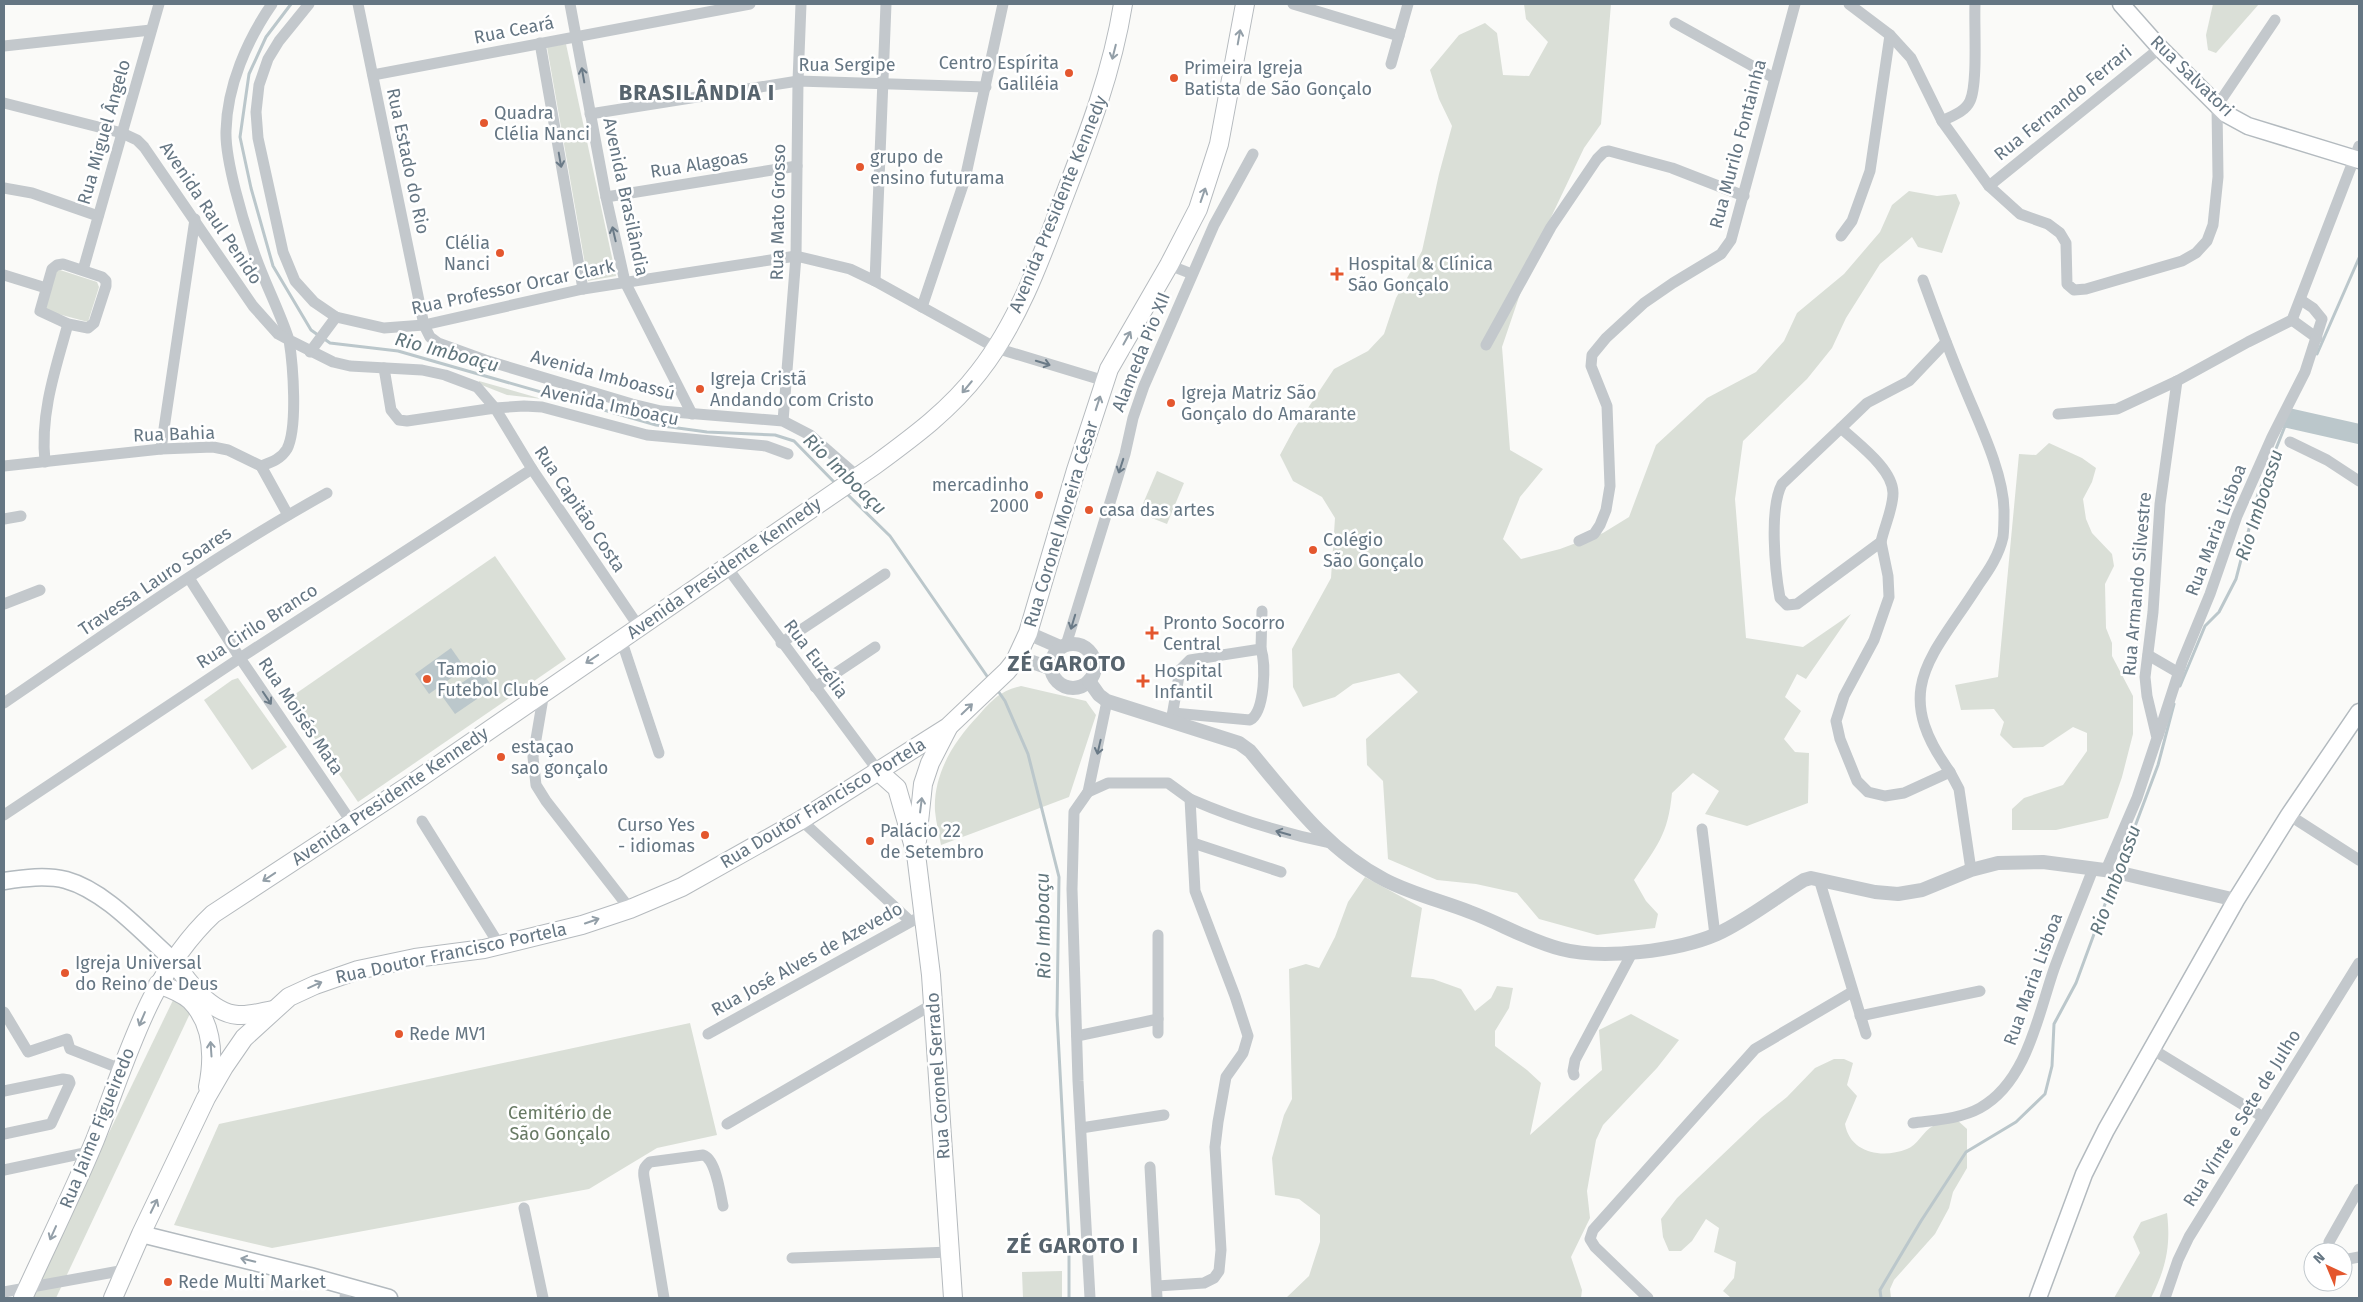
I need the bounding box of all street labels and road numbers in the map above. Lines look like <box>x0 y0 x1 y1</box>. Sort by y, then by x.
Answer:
street label: Rua Ceará <box>472 11 556 49</box>
street label: Rua Salvatori <box>2146 31 2238 121</box>
street label: Rua Fernando Ferrari <box>1990 41 2136 165</box>
street label: Rua Sergipe <box>798 54 896 76</box>
street label: Rua Miguel Ângelo <box>73 57 135 207</box>
street label: Rua Murilo Fontainha <box>1705 57 1771 231</box>
street label: Rua Estado do Rio <box>382 86 434 236</box>
street label: Avenida Presidente Kennedy <box>1004 92 1112 316</box>
street label: Avenida Brasilândia <box>598 116 654 278</box>
street label: Avenida Raul Penido <box>155 137 267 289</box>
street label: Rua Mato Grosso <box>766 143 790 281</box>
street label: Rua Alagoas <box>649 145 749 183</box>
street label: Rua Professor Orcar Clark <box>409 255 617 319</box>
street label: Alameda Pio XII <box>1107 289 1175 415</box>
street label: Avenida Imboassú <box>529 345 677 405</box>
street label: Avenida Imboaçu <box>539 380 681 430</box>
street label: Rua Coronel Moreira César <box>1019 418 1103 630</box>
street label: Rua Bahia <box>133 422 215 446</box>
street label: Rua Capitão Costa <box>530 442 630 576</box>
street label: Rua Maria Lisboa <box>2181 461 2251 599</box>
street label: Rua Armando Silvestre <box>2118 491 2156 677</box>
street label: Avenida Presidente Kennedy <box>623 492 826 644</box>
street label: Travessa Lauro Soares <box>74 522 236 640</box>
street label: Rua Cirilo Branco <box>192 579 322 673</box>
street label: Rua Euzélia <box>779 615 853 703</box>
street label: Rua Moisés Mata <box>254 653 348 779</box>
street label: Avenida Presidente Kennedy <box>288 722 493 870</box>
street label: Rua Doutor Francisco Portela <box>716 733 930 873</box>
street label: Rua José Alves de Azevedo <box>708 897 906 1021</box>
street label: Rua Maria Lisboa <box>1999 910 2067 1048</box>
street label: Rua Doutor Francisco Portela <box>333 918 569 988</box>
street label: Rua Coronel Serrado <box>921 992 955 1160</box>
street label: Rua Vinte e Sete de Julho <box>2178 1025 2306 1211</box>
street label: Rua Jaime Figueiredo <box>55 1044 139 1212</box>

